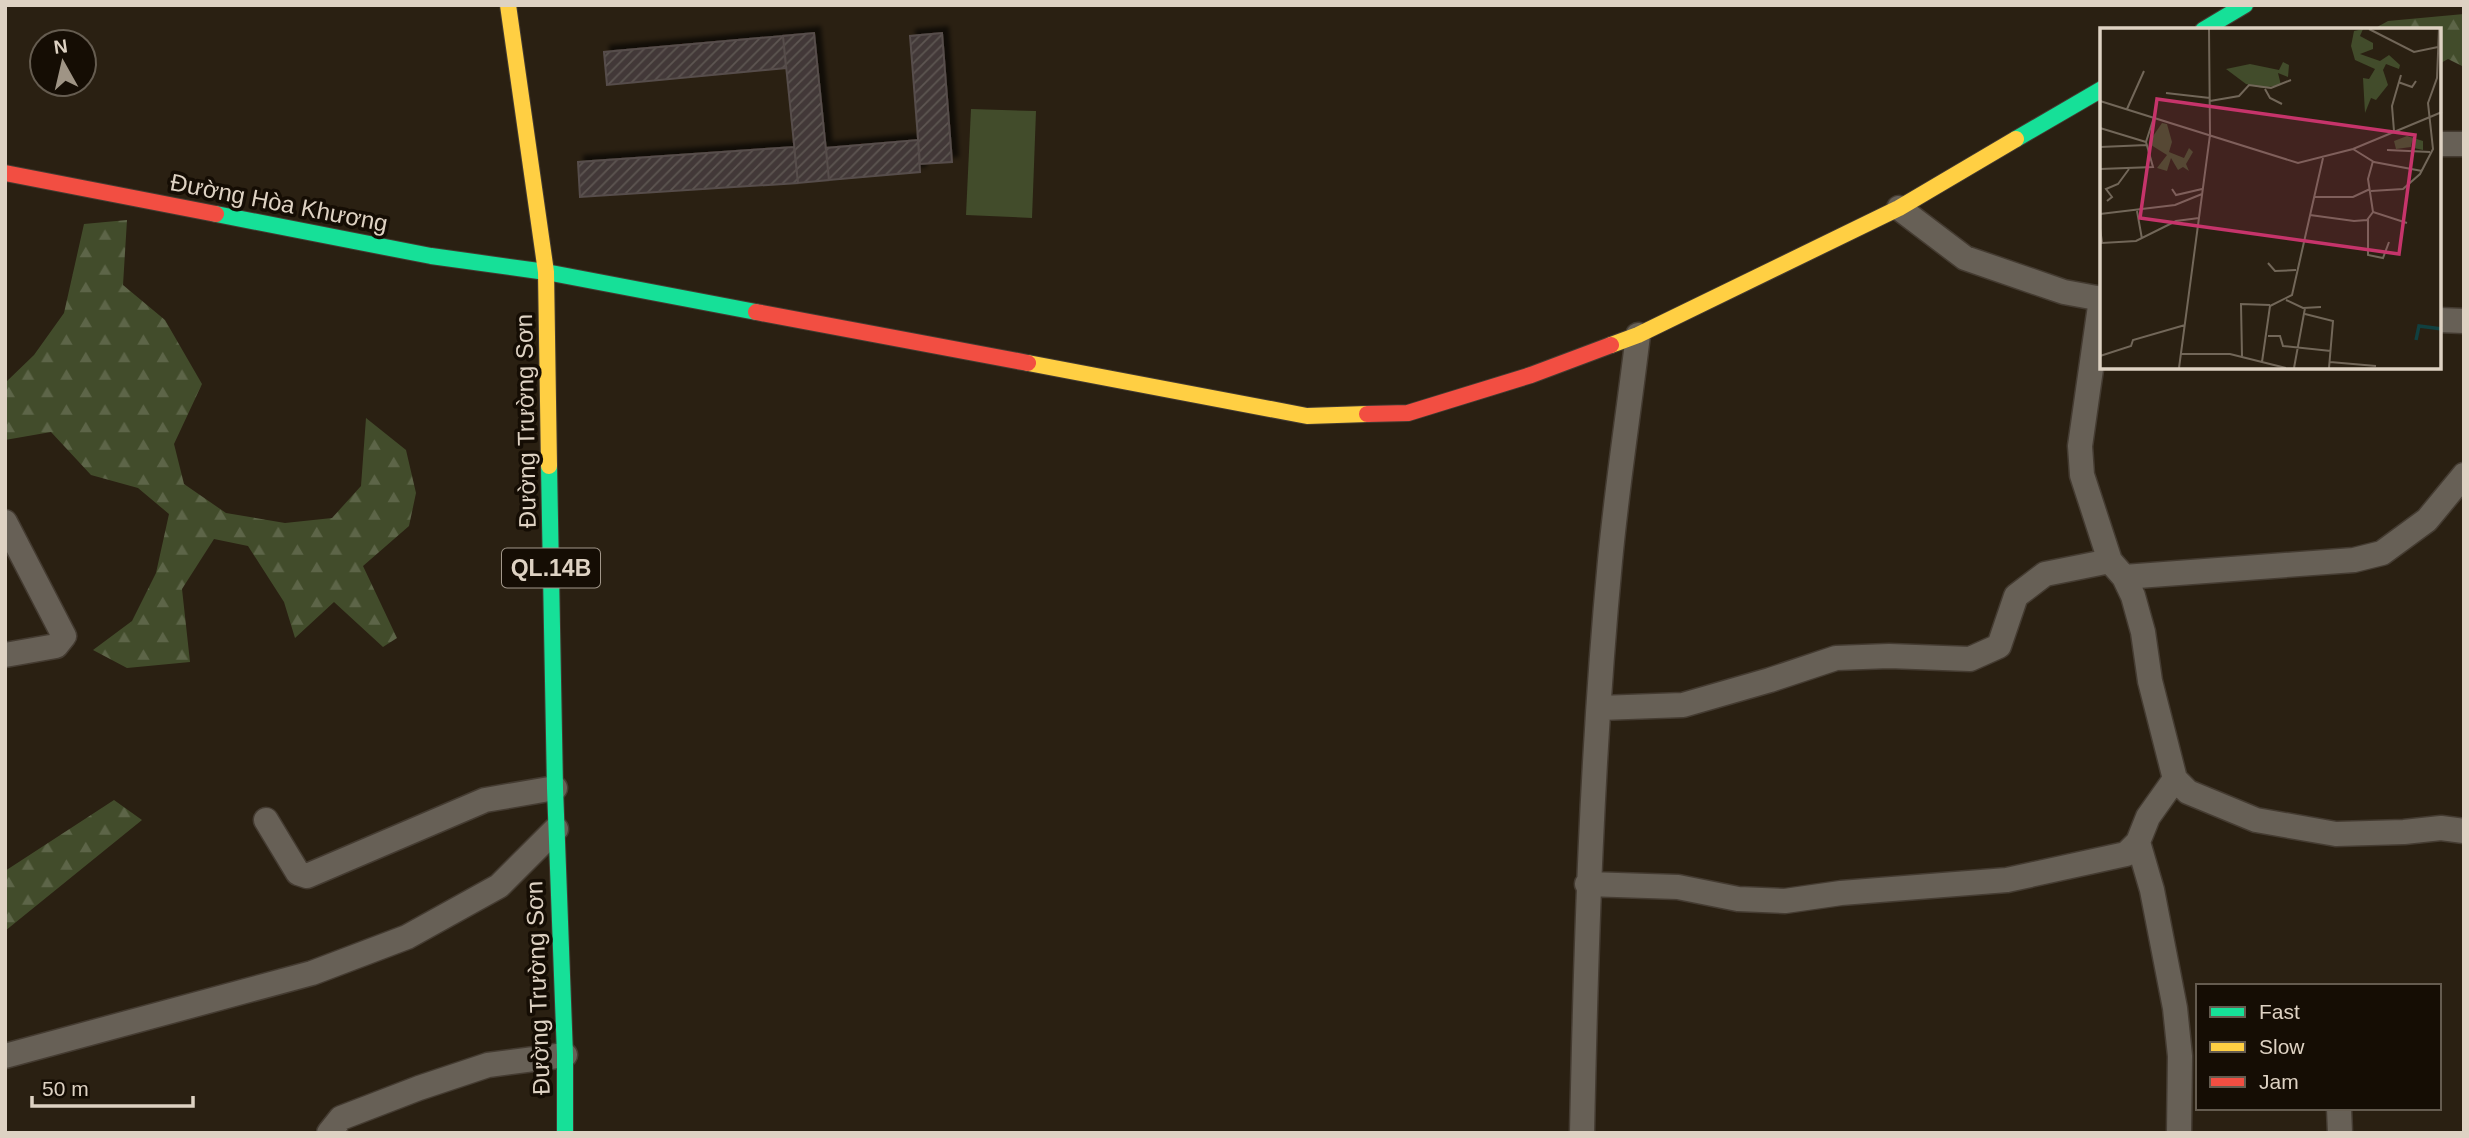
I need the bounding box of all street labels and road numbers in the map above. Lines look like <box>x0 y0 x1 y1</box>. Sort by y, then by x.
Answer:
street label: Đường Hòa Khương <box>168 168 390 237</box>
street label: Đường Trường Sơn <box>510 314 541 528</box>
road number: QL.14B <box>502 548 600 588</box>
street label: Đường Trường Sơn <box>520 881 555 1095</box>

